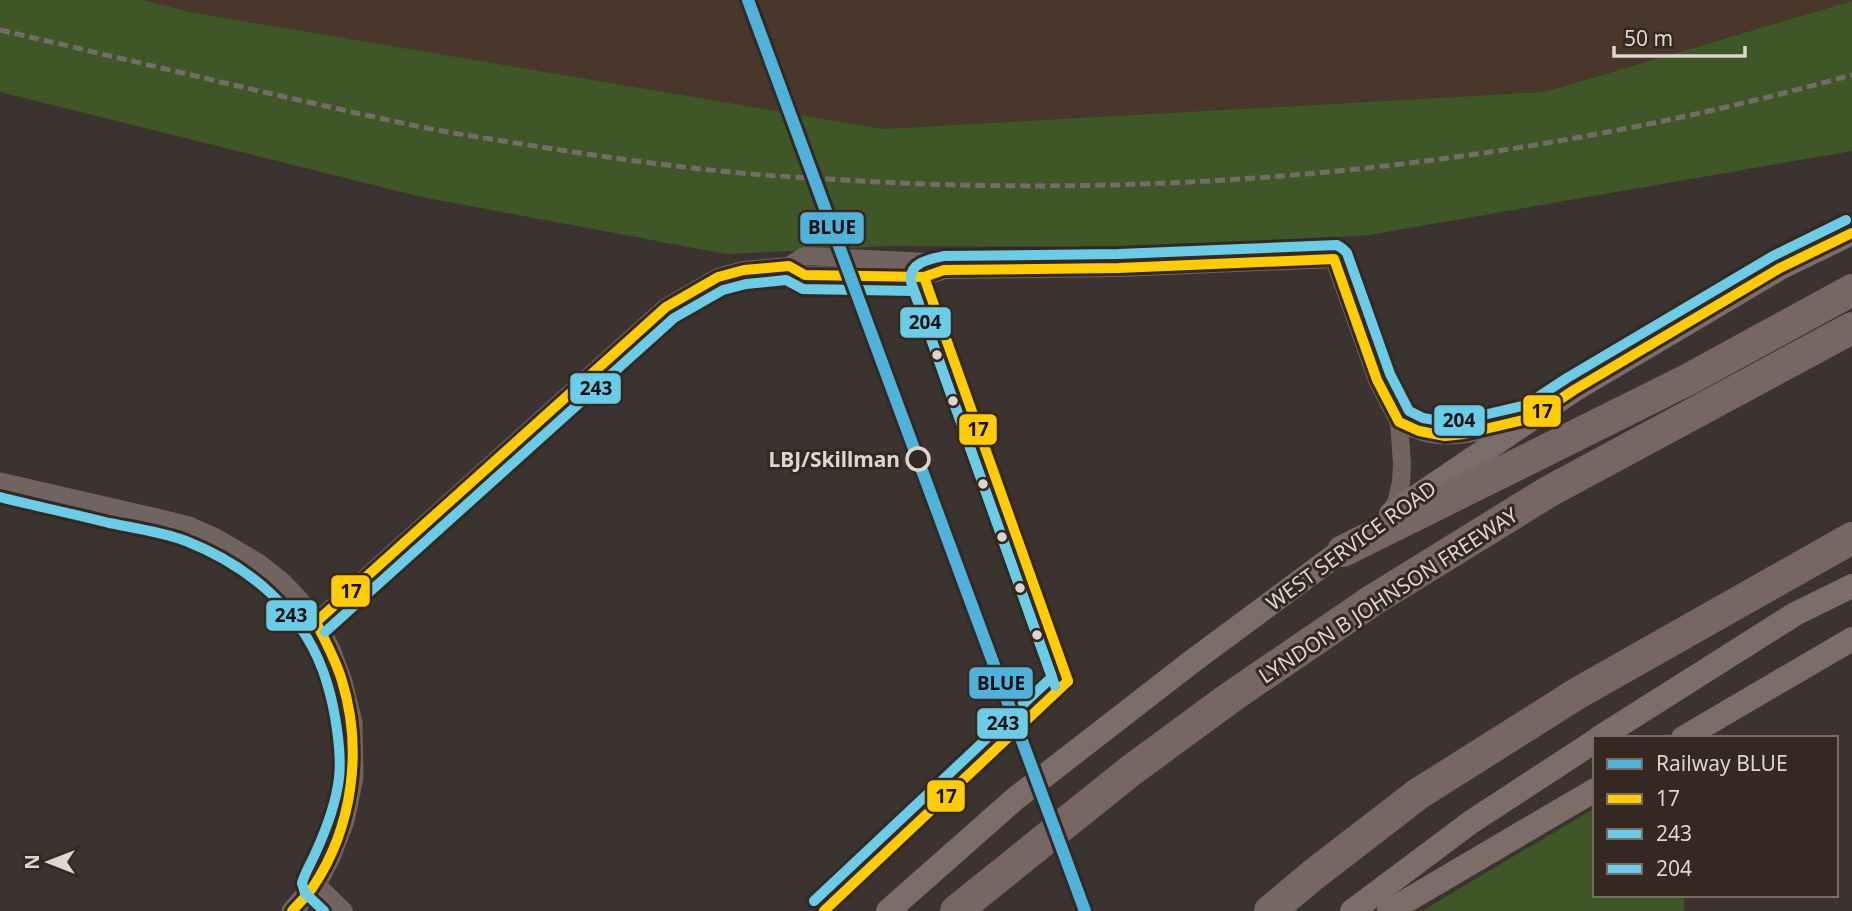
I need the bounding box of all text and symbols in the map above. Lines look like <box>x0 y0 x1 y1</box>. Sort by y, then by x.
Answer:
scale bar <box>1614 14 1745 58</box>
text: 50 m <box>1624 24 1673 52</box>
line badge: BLUE <box>799 211 865 245</box>
text: BLUE <box>808 214 856 240</box>
line badge: 204 <box>899 306 952 339</box>
text: 204 <box>909 309 941 335</box>
unlabelled marker <box>930 348 944 362</box>
line badge: 243 <box>569 372 622 405</box>
text: 243 <box>580 375 612 401</box>
unlabelled marker <box>946 394 960 408</box>
line badge: 17 <box>1522 394 1562 428</box>
text: 17 <box>1531 398 1553 424</box>
line badge: 204 <box>1433 404 1486 437</box>
text: 204 <box>1443 407 1475 433</box>
line badge: 17 <box>958 413 998 446</box>
text: 17 <box>967 416 989 442</box>
place label: LBJ/Skillman <box>769 445 900 473</box>
marker: LBJ/Skillman <box>906 447 930 471</box>
street label: WEST SERVICE ROAD <box>1260 474 1442 616</box>
unlabelled marker <box>976 477 990 491</box>
street label: LYNDON B JOHNSON FREEWAY <box>1253 501 1523 689</box>
unlabelled marker <box>995 530 1009 544</box>
line badge: 17 <box>330 574 371 608</box>
text: 17 <box>340 578 362 604</box>
unlabelled marker <box>1013 581 1027 595</box>
line badge: 243 <box>265 599 318 632</box>
text: 243 <box>275 602 307 628</box>
unlabelled marker <box>1030 628 1044 642</box>
line badge: BLUE <box>968 666 1034 700</box>
text: BLUE <box>977 670 1025 696</box>
line badge: 243 <box>976 707 1029 740</box>
text: 243 <box>987 710 1019 736</box>
legend <box>1593 736 1838 897</box>
text: Railway BLUE <box>1656 749 1788 777</box>
line badge: 17 <box>926 779 966 813</box>
text: 17 <box>935 783 957 809</box>
text: 17 <box>1656 784 1680 812</box>
text: 243 <box>1656 819 1692 847</box>
north arrow <box>14 827 84 897</box>
text: N <box>19 854 45 870</box>
text: 204 <box>1656 854 1692 882</box>

